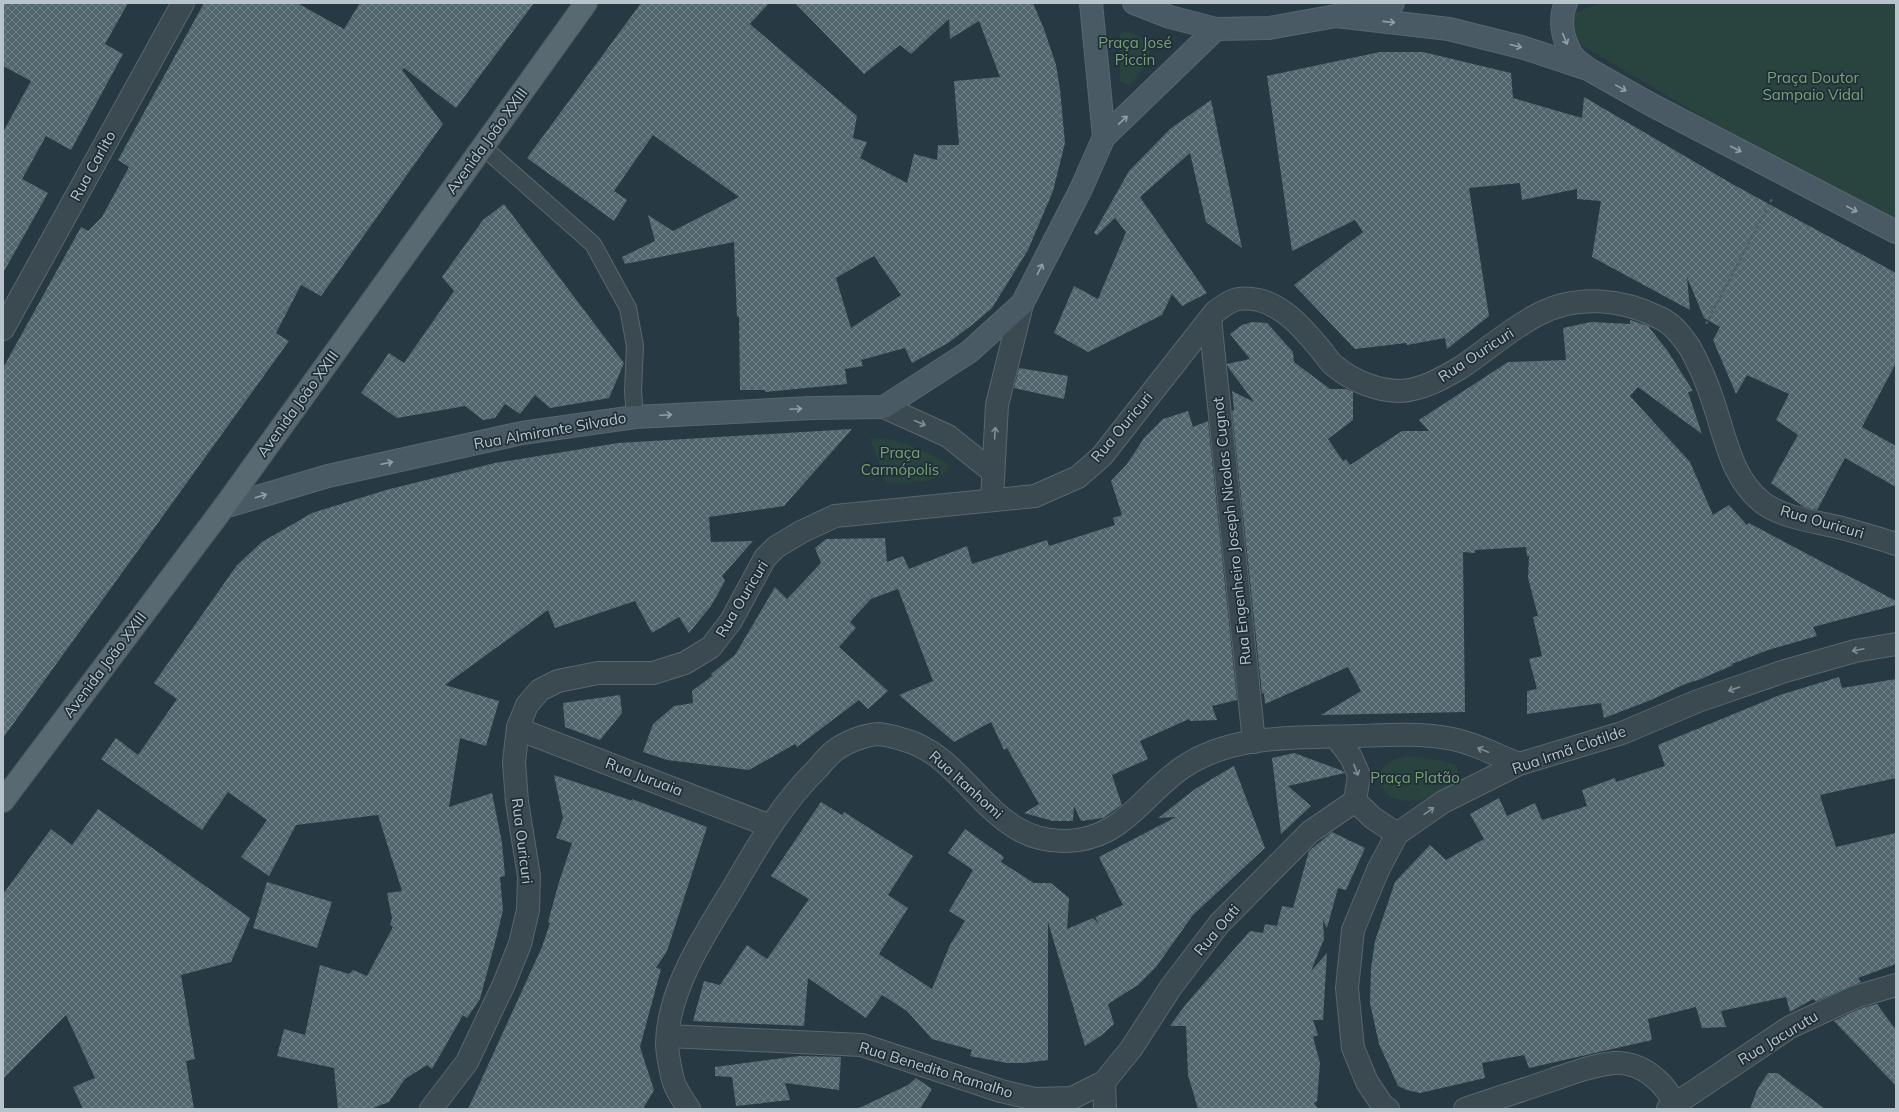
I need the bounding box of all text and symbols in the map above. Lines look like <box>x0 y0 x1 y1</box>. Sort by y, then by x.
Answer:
one-way arrow <box>1382 18 1395 26</box>
park label: Praça José Piccin <box>1098 33 1172 69</box>
one-way arrow <box>1562 33 1569 45</box>
one-way arrow <box>1509 42 1522 50</box>
park label: Praça Doutor Sampaio Vidal <box>1762 68 1864 104</box>
street label: Avenida João XXIII <box>442 84 532 198</box>
one-way arrow <box>1615 84 1627 92</box>
one-way arrow <box>1118 115 1128 125</box>
street label: Rua Carlito <box>66 127 120 204</box>
one-way arrow <box>1730 145 1742 153</box>
one-way arrow <box>1845 206 1857 213</box>
one-way arrow <box>1037 263 1044 275</box>
street label: Rua Ouricuri <box>1434 323 1517 386</box>
street label: Avenida João XXIII <box>253 347 343 461</box>
street label: Rua Ouricuri <box>1087 388 1157 466</box>
street label: Rua Engenheiro Joseph Nicolas Cugnot <box>1208 396 1255 666</box>
one-way arrow <box>789 405 802 413</box>
street label: Rua Almirante Silvado <box>472 408 628 453</box>
one-way arrow <box>659 412 672 419</box>
one-way arrow <box>913 420 925 427</box>
one-way arrow <box>992 427 999 440</box>
park label: Praça Carmópolis <box>861 443 939 479</box>
one-way arrow <box>380 459 393 467</box>
one-way arrow <box>254 492 267 499</box>
street label: Rua Ouricuri <box>1778 500 1866 543</box>
street label: Rua Ouricuri <box>711 557 772 641</box>
street label: Avenida João XXIII <box>59 608 150 721</box>
one-way arrow <box>1851 647 1864 655</box>
one-way arrow <box>1727 686 1740 693</box>
street label: Rua Irmã Clotilde <box>1509 721 1628 778</box>
one-way arrow <box>1477 745 1489 753</box>
street label: Rua Itanhomi <box>925 746 1007 823</box>
street label: Rua Juruaia <box>603 753 685 800</box>
one-way arrow <box>1353 764 1360 777</box>
park label: Praça Platão <box>1370 768 1460 787</box>
street label: Rua Ouricuri <box>508 797 537 885</box>
one-way arrow <box>1423 807 1434 815</box>
street label: Rua Oati <box>1190 900 1244 959</box>
street label: Rua Jacurutu <box>1734 1006 1821 1069</box>
street label: Rua Benedito Ramalho <box>857 1037 1015 1102</box>

